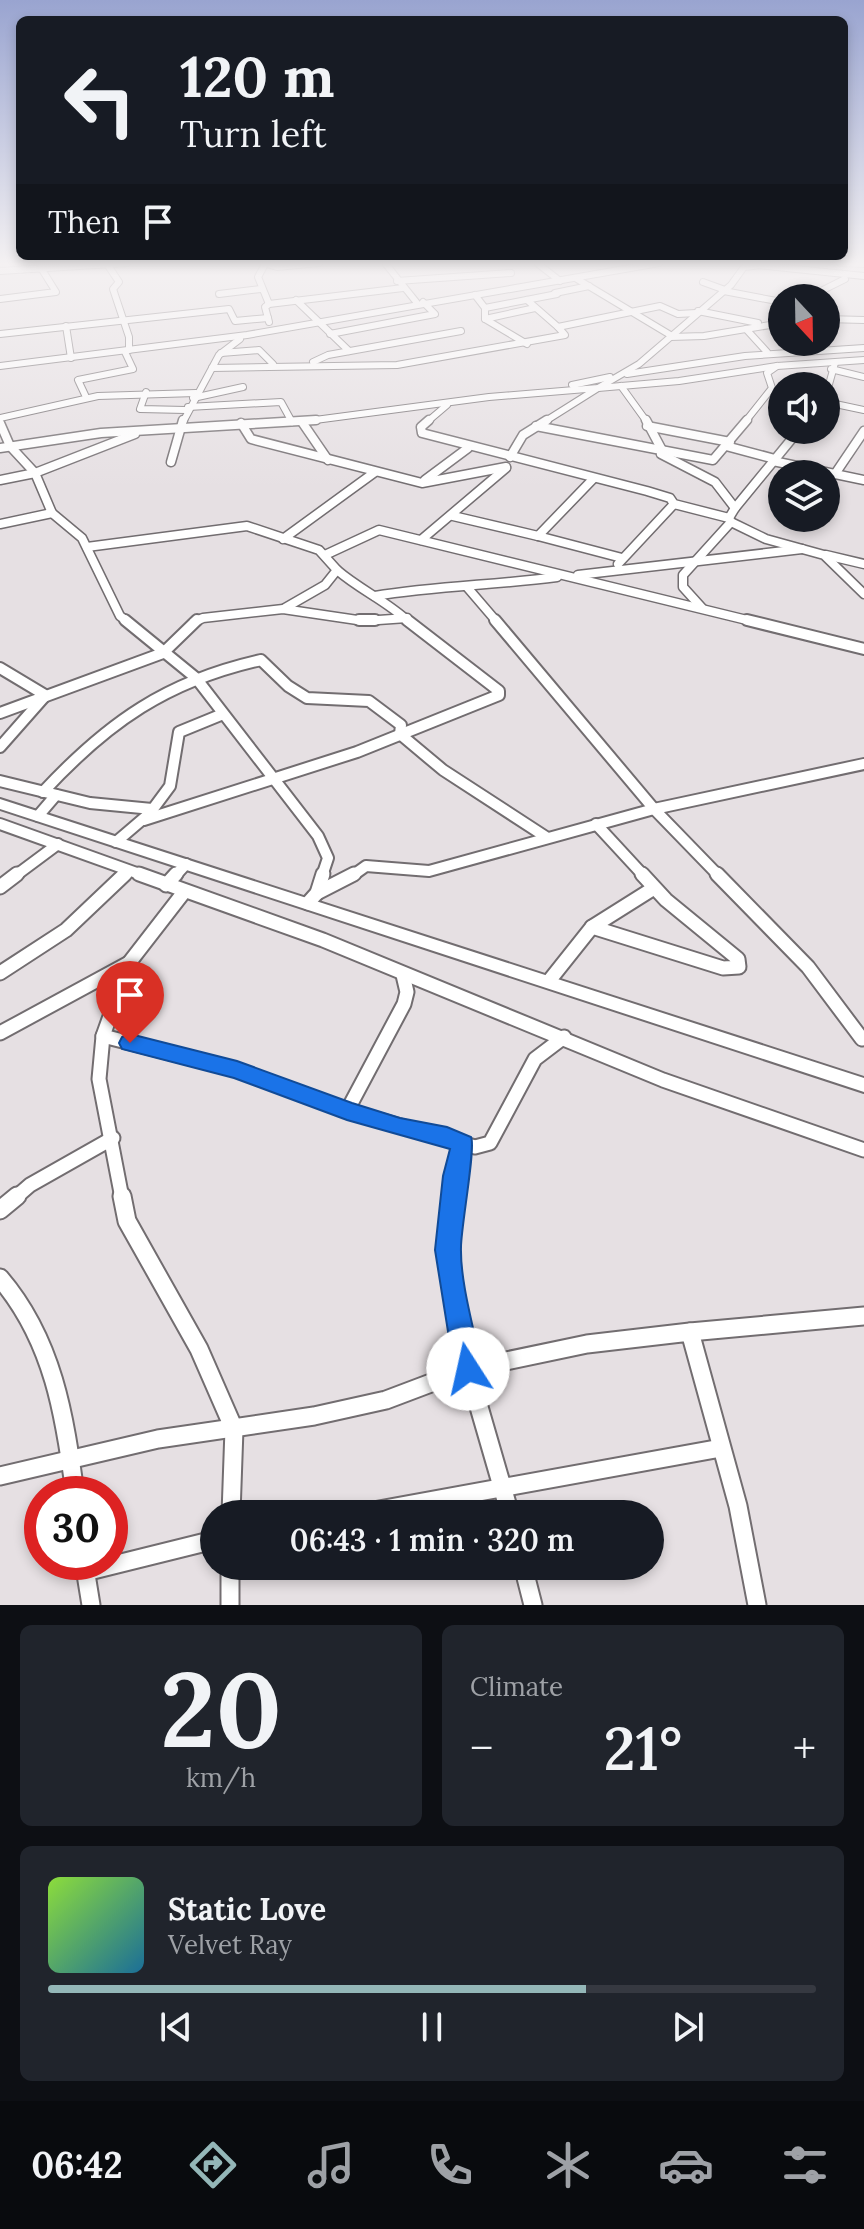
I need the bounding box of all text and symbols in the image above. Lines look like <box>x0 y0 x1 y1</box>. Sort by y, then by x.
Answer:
text: 120 m <box>180 41 334 112</box>
icon: left <box>48 48 152 152</box>
text: Turn left <box>180 111 327 157</box>
icon: arrive <box>136 200 180 244</box>
text: Then <box>48 203 120 241</box>
north arrow <box>768 284 840 356</box>
map controls <box>768 284 840 532</box>
button: sound <box>768 372 840 444</box>
button: layers <box>768 460 840 532</box>
pin <box>96 961 164 1043</box>
icon: arrive <box>108 973 152 1017</box>
position arrow <box>426 1327 510 1411</box>
speed limit sign: 30 <box>24 1476 128 1580</box>
text: 06:43 · 1 min · 320 m <box>290 1521 574 1559</box>
text: 20 <box>160 1642 282 1775</box>
text: Climate <box>470 1670 563 1703</box>
text: 21° <box>604 1710 682 1786</box>
text: − <box>470 1720 493 1776</box>
text: + <box>793 1720 816 1776</box>
text: km/h <box>186 1761 256 1794</box>
text: Static Love <box>168 1890 326 1928</box>
text: Velvet Ray <box>168 1928 292 1961</box>
icon: previous <box>154 2005 198 2049</box>
icon: pause <box>410 2005 454 2049</box>
icon: next <box>666 2005 710 2049</box>
icon: directions <box>185 2137 241 2193</box>
icon: music <box>303 2137 359 2193</box>
icon: phone <box>422 2137 478 2193</box>
icon: climate <box>540 2137 596 2193</box>
icon: car <box>658 2137 714 2193</box>
icon: filters <box>777 2137 833 2193</box>
text: 06:42 <box>31 2142 123 2188</box>

